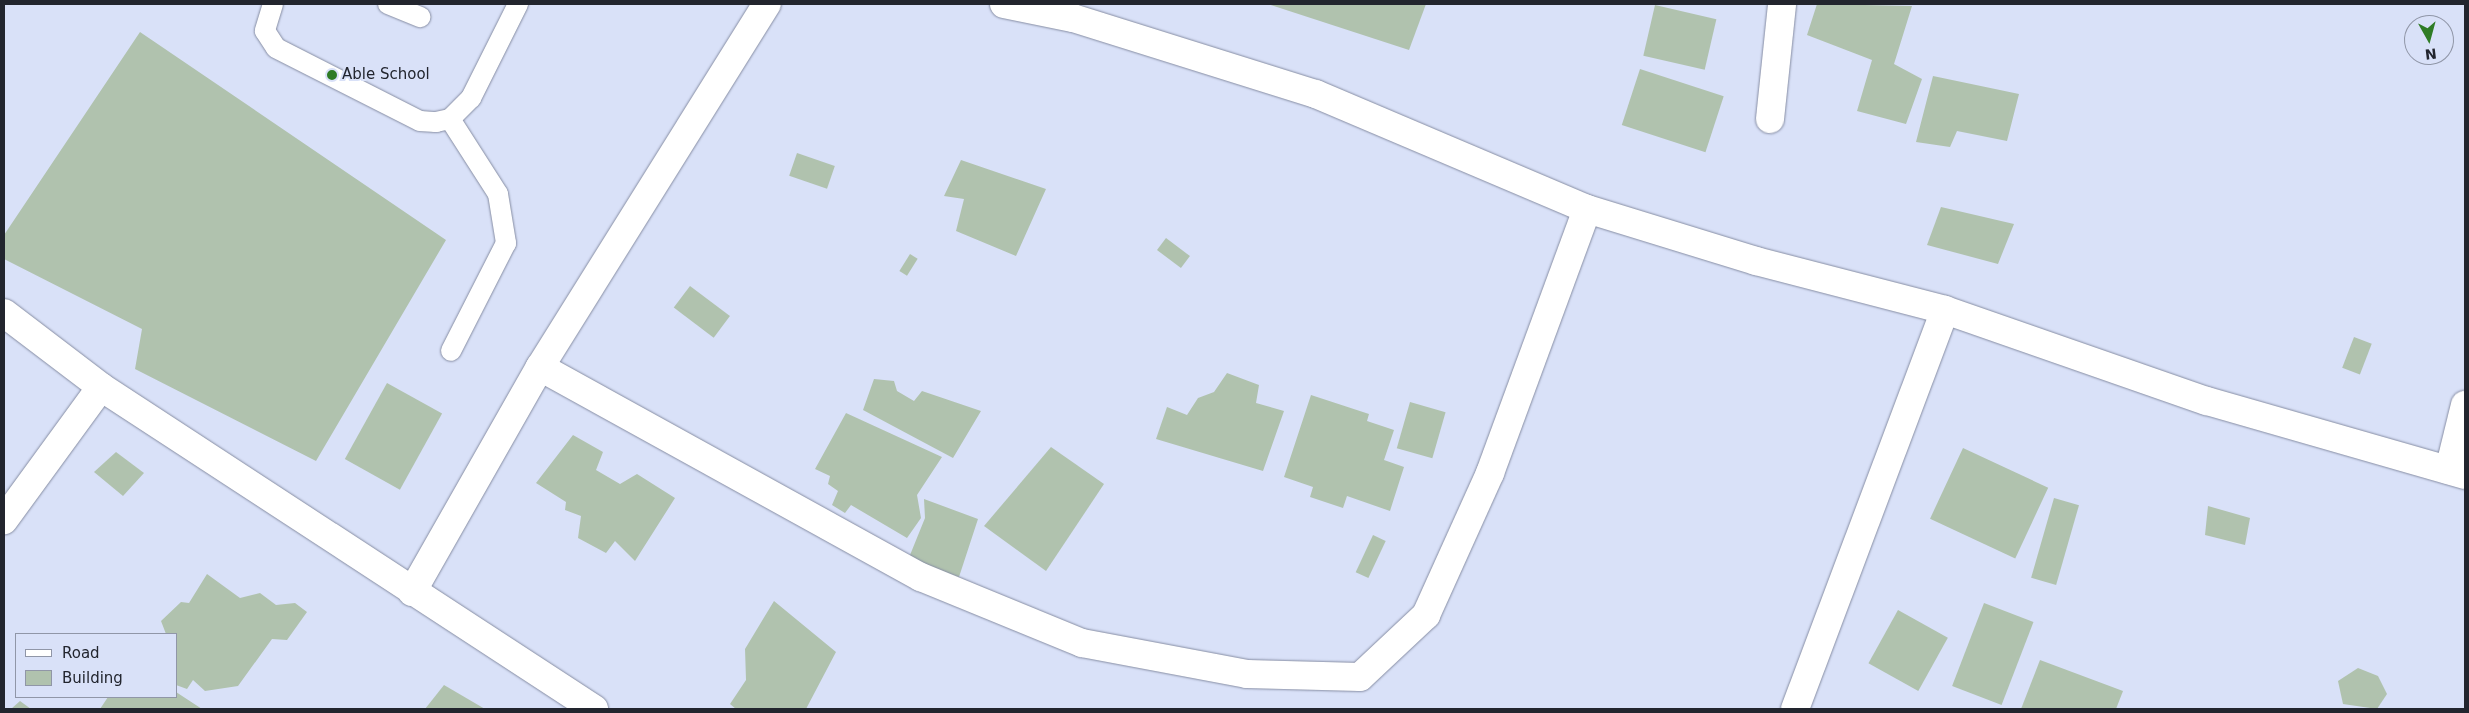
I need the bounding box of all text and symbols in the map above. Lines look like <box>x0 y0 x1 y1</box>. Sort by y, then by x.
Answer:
north arrow <box>2404 15 2454 65</box>
text: N <box>2424 45 2437 63</box>
place label: Able School <box>342 66 430 84</box>
marker: Able School <box>326 69 338 81</box>
legend <box>15 633 178 698</box>
text: Road <box>62 644 100 662</box>
text: Building <box>62 669 123 687</box>

